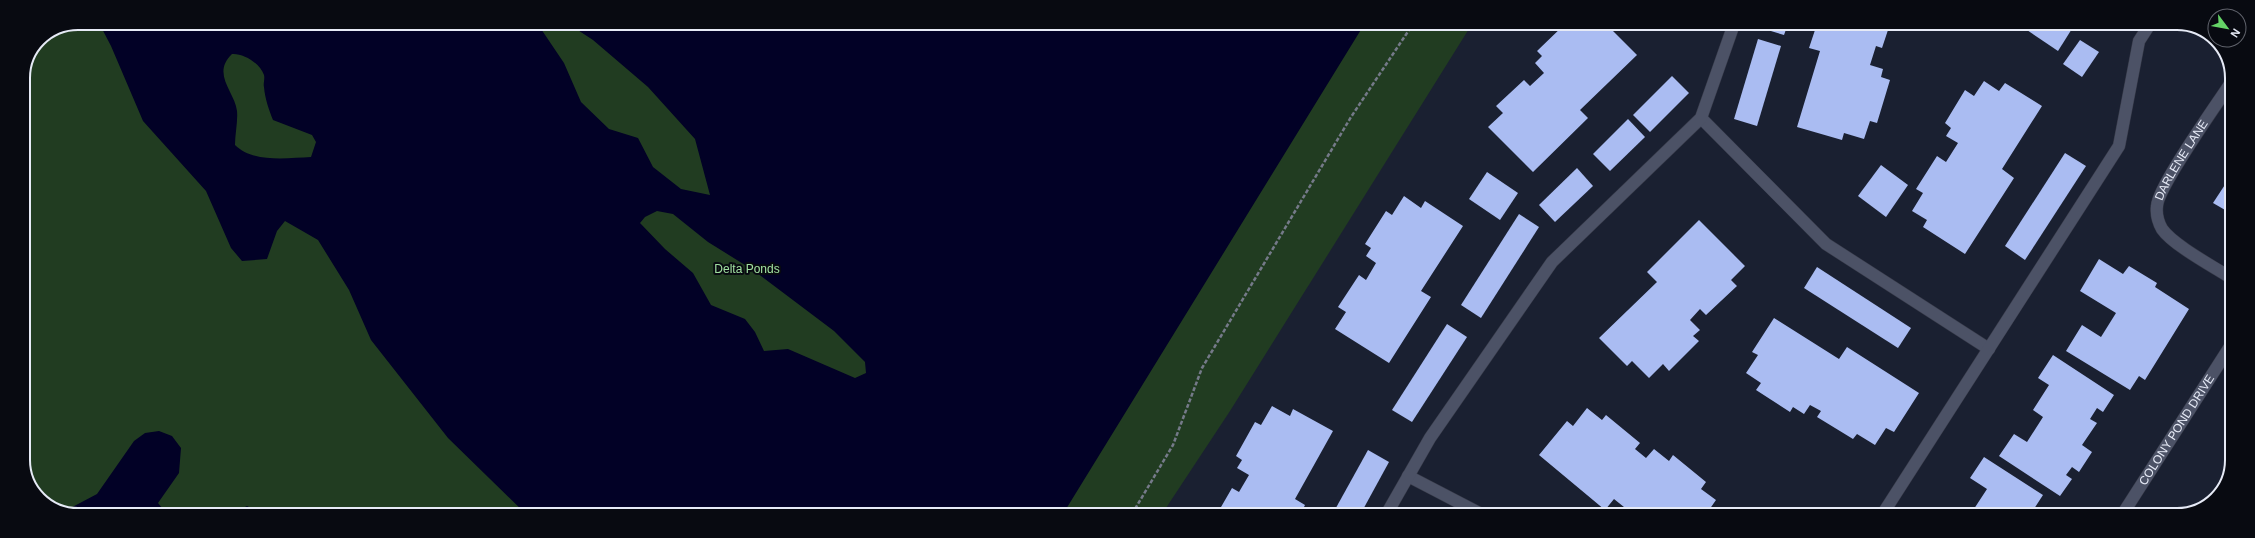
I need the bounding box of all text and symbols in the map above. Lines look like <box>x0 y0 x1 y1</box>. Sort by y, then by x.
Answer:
north arrow <box>2207 8 2247 48</box>
text: N <box>2228 27 2243 40</box>
street label: DARLENE LANE <box>2152 117 2211 202</box>
park label: Delta Ponds <box>714 262 780 276</box>
street label: COLONY POND DRIVE <box>2136 372 2217 488</box>

